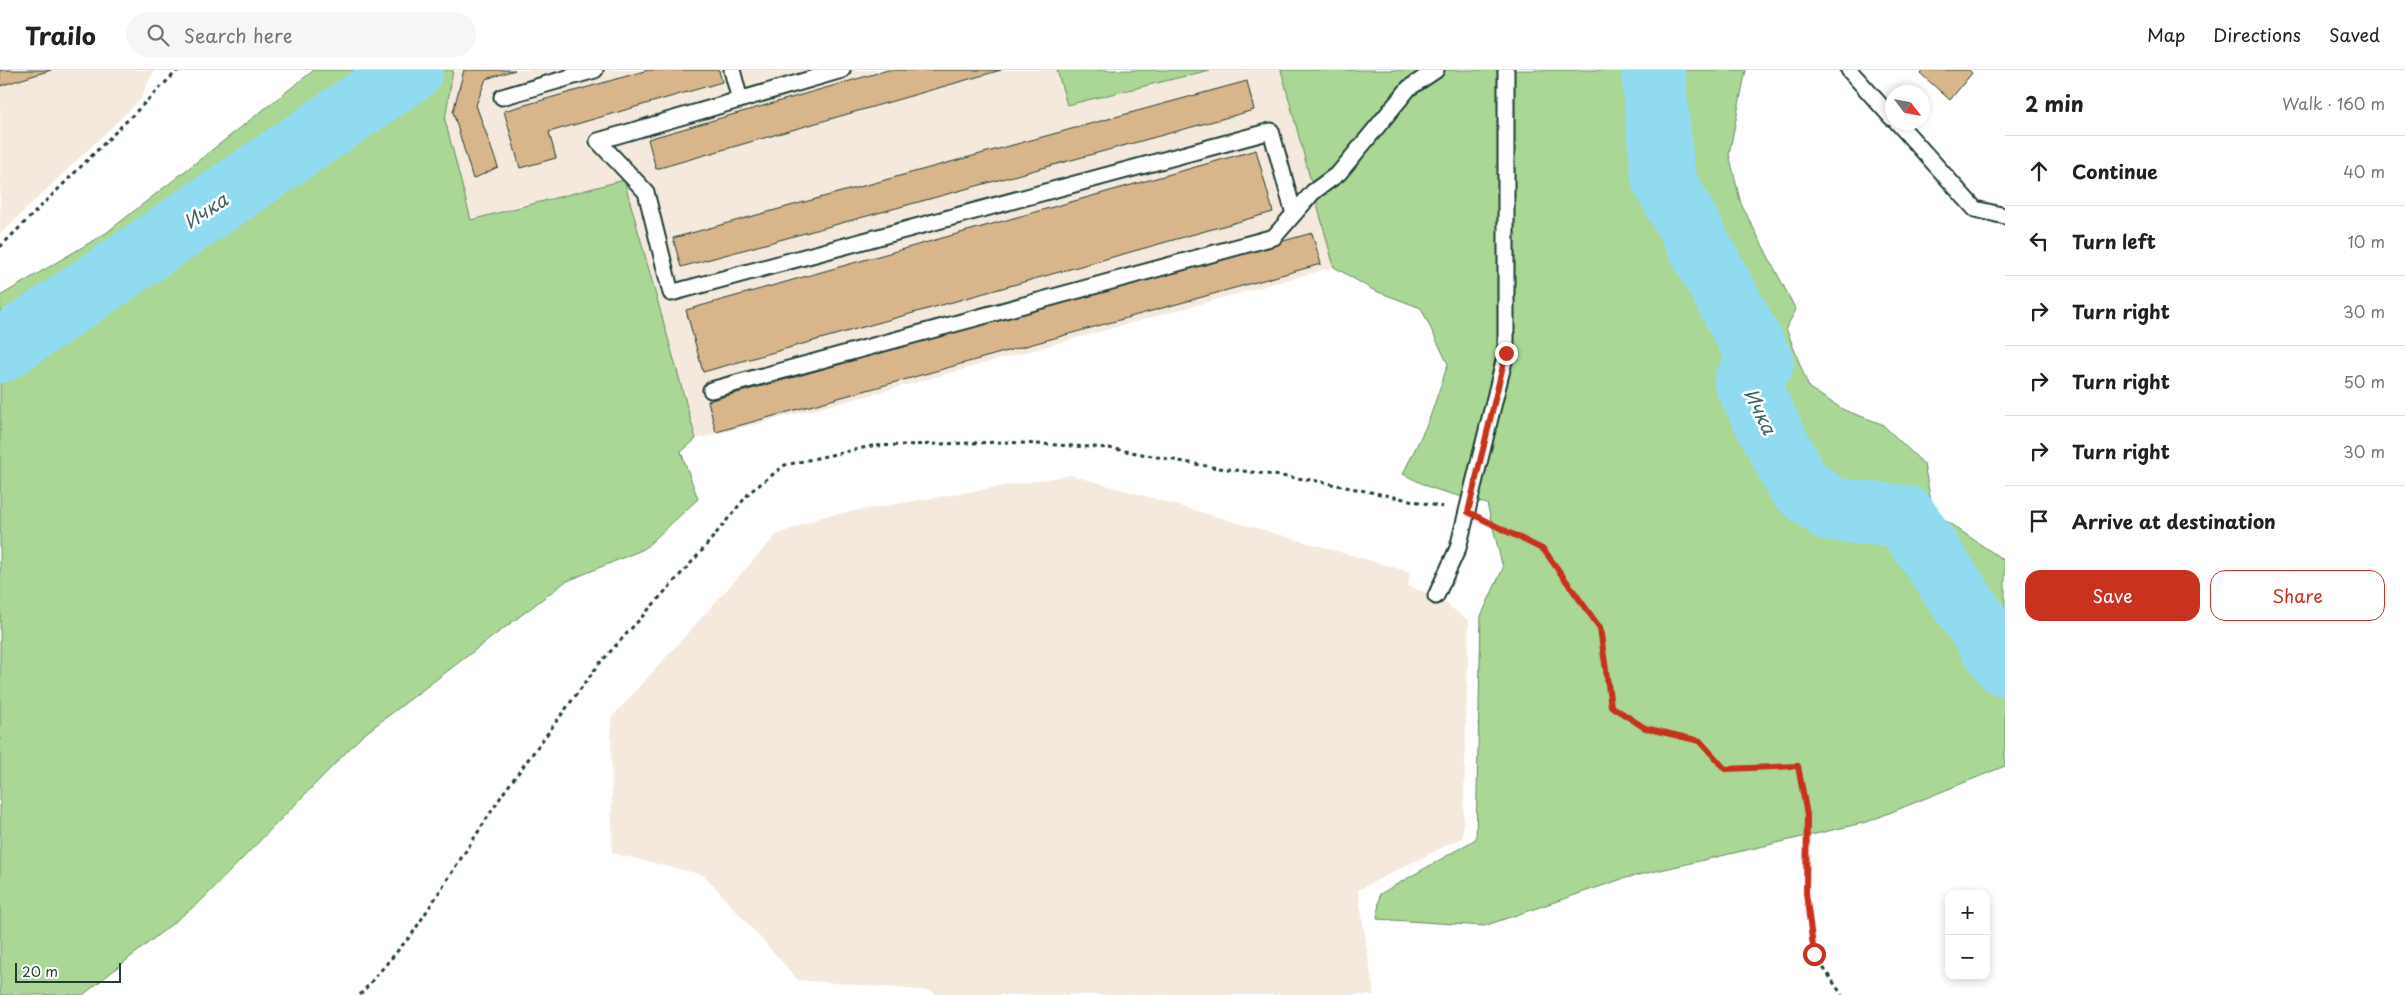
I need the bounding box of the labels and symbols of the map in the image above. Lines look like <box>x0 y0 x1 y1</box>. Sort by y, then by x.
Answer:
north arrow <box>1885 85 1930 130</box>
water label: Ичка <box>177 184 234 235</box>
route end <box>1495 342 1518 365</box>
water label: Ичка <box>1738 383 1785 440</box>
route start <box>1803 943 1826 966</box>
scale bar <box>15 960 121 983</box>

